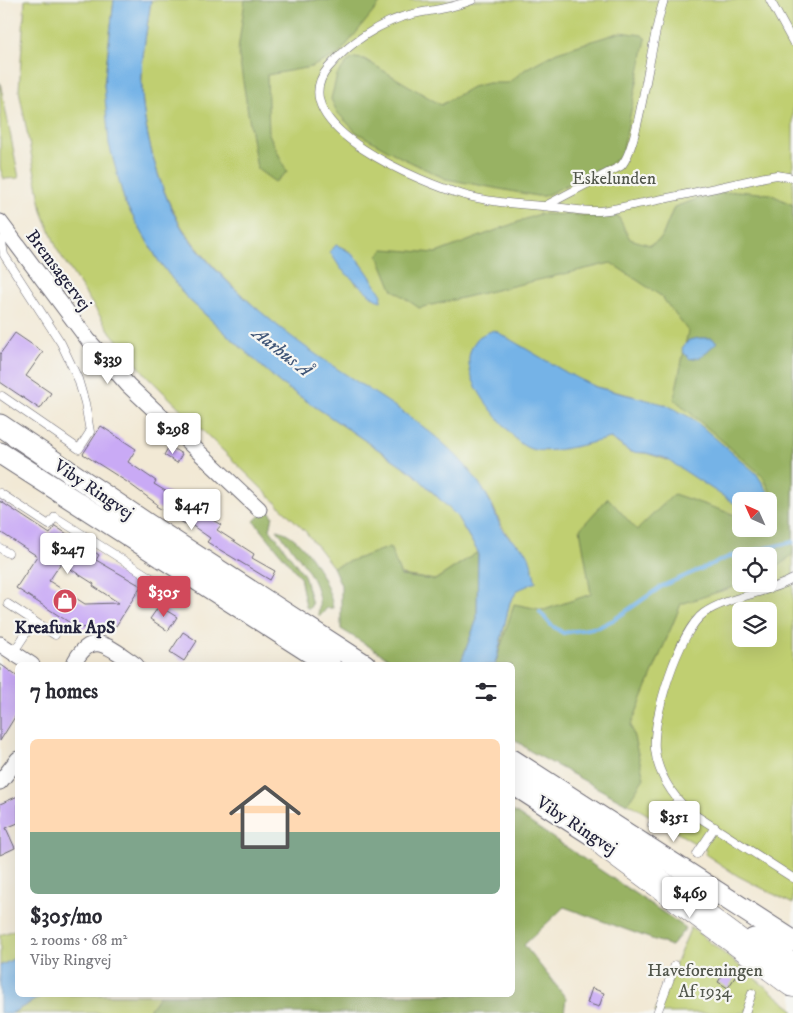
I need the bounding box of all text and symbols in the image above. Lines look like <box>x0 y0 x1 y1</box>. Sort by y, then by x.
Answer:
park label: Eskelunden <box>572 168 657 190</box>
street label: Bremsagervej <box>21 226 96 315</box>
water label: Aarhus Å <box>246 320 318 383</box>
pin: $339 <box>78 342 138 385</box>
text: $339 <box>94 349 122 369</box>
pin: $298 <box>143 412 203 455</box>
text: $298 <box>157 419 189 439</box>
street label: Viby Ringvej <box>48 455 138 525</box>
pin: $447 <box>162 488 222 531</box>
north arrow <box>732 492 778 538</box>
map controls <box>732 492 777 647</box>
text: $447 <box>174 495 210 515</box>
pin: $247 <box>38 532 98 575</box>
text: $247 <box>51 539 85 559</box>
button: locate <box>732 547 777 592</box>
pin: $305 <box>134 576 194 618</box>
text: $305 <box>148 582 180 602</box>
shop icon: Kreafunk ApS <box>52 588 78 614</box>
button: layers <box>732 602 777 647</box>
place label: Kreafunk ApS <box>15 617 116 639</box>
icon: filters <box>472 678 500 706</box>
text: 7 homes <box>30 679 98 705</box>
icon: home <box>220 772 310 862</box>
street label: Viby Ringvej <box>531 791 621 860</box>
pin: $351 <box>644 800 704 843</box>
text: $351 <box>660 807 688 827</box>
pin: $469 <box>660 876 720 919</box>
text: $469 <box>673 883 707 903</box>
text: $305/mo <box>30 904 102 930</box>
text: 2 rooms · 68 m² <box>30 930 127 950</box>
text: Viby Ringvej <box>30 950 111 970</box>
park label: Haveforeningen Af 1934 <box>647 960 763 1003</box>

